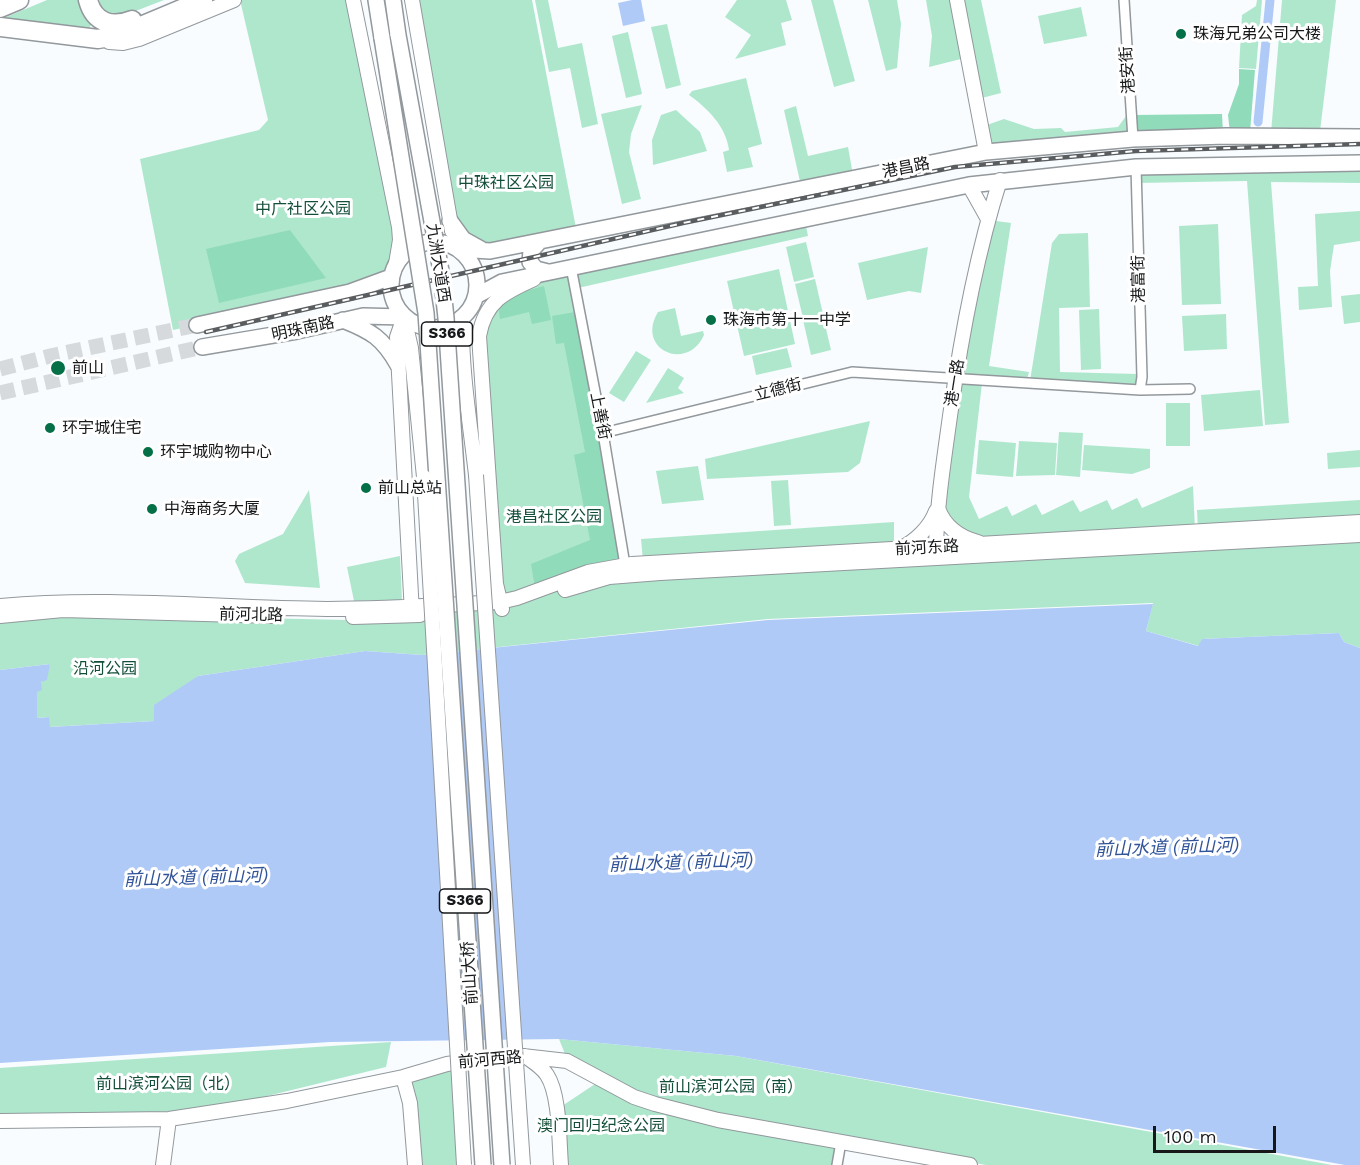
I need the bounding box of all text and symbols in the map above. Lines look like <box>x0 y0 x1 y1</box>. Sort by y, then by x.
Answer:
place label: 珠海兄弟公司大楼 <box>1193 24 1321 44</box>
marker: 珠海兄弟公司大楼 <box>1174 27 1188 41</box>
street label: 港安街 <box>1117 45 1139 95</box>
street label: 港昌路 <box>881 154 931 182</box>
park label: 中珠社区公园 <box>458 173 554 193</box>
park label: 中广社区公园 <box>255 199 351 219</box>
street label: 九洲大道西 <box>422 222 454 304</box>
street label: 港富街 <box>1129 255 1149 303</box>
place label: 珠海市第十一中学 <box>723 310 851 330</box>
street label: 明珠南路 <box>270 313 336 345</box>
marker: 珠海市第十一中学 <box>704 313 718 327</box>
road number: S366 <box>422 322 472 346</box>
place label: 前山 <box>72 358 104 378</box>
street label: 港一路 <box>942 358 968 408</box>
marker: 前山 <box>49 359 67 377</box>
street label: 立德街 <box>752 375 804 405</box>
street label: 上善街 <box>586 391 614 441</box>
place label: 环宇城住宅 <box>62 418 142 438</box>
marker: 环宇城住宅 <box>43 421 57 435</box>
place label: 环宇城购物中心 <box>160 442 272 462</box>
marker: 环宇城购物中心 <box>141 445 155 459</box>
place label: 前山总站 <box>378 478 442 498</box>
marker: 前山总站 <box>359 481 373 495</box>
place label: 中海商务大厦 <box>164 499 260 519</box>
marker: 中海商务大厦 <box>145 502 159 516</box>
park label: 港昌社区公园 <box>506 507 602 527</box>
street label: 前河东路 <box>895 537 959 559</box>
street label: 前河北路 <box>219 605 283 625</box>
park label: 沿河公园 <box>73 659 137 679</box>
water label: 前山水道 (前山河) <box>1094 835 1240 861</box>
water label: 前山水道 (前山河) <box>608 850 754 876</box>
water label: 前山水道 (前山河) <box>123 865 269 891</box>
road number: S366 <box>440 889 490 913</box>
street label: 前山大桥 <box>458 940 482 1006</box>
street label: 前河西路 <box>457 1048 523 1072</box>
park label: 前山滨河公园（北） <box>96 1074 240 1094</box>
park label: 前山滨河公园（南） <box>659 1077 803 1097</box>
scale bar <box>1156 1114 1279 1152</box>
park label: 澳门回归纪念公园 <box>537 1116 665 1136</box>
text: 100 m <box>1164 1126 1217 1147</box>

